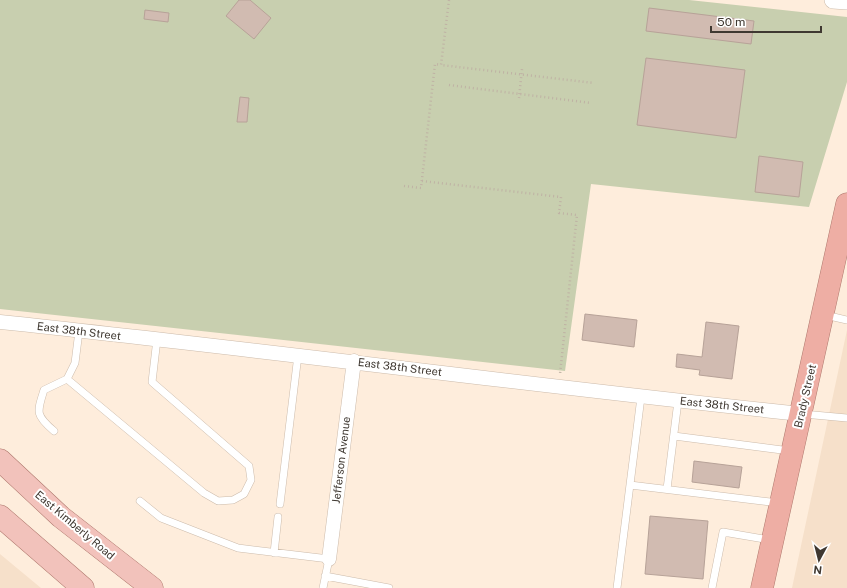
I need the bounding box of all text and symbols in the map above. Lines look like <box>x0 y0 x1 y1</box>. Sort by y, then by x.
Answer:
scale bar <box>711 8 821 34</box>
text: 50 m <box>717 15 745 29</box>
street label: East 38th Street <box>36 320 122 342</box>
street label: East 38th Street <box>357 356 443 378</box>
street label: Brady Street <box>792 363 818 429</box>
street label: East 38th Street <box>679 395 765 415</box>
street label: Jefferson Avenue <box>330 416 352 504</box>
street label: East Kimberly Road <box>33 488 117 562</box>
north arrow <box>799 540 839 580</box>
text: N <box>813 563 823 576</box>

